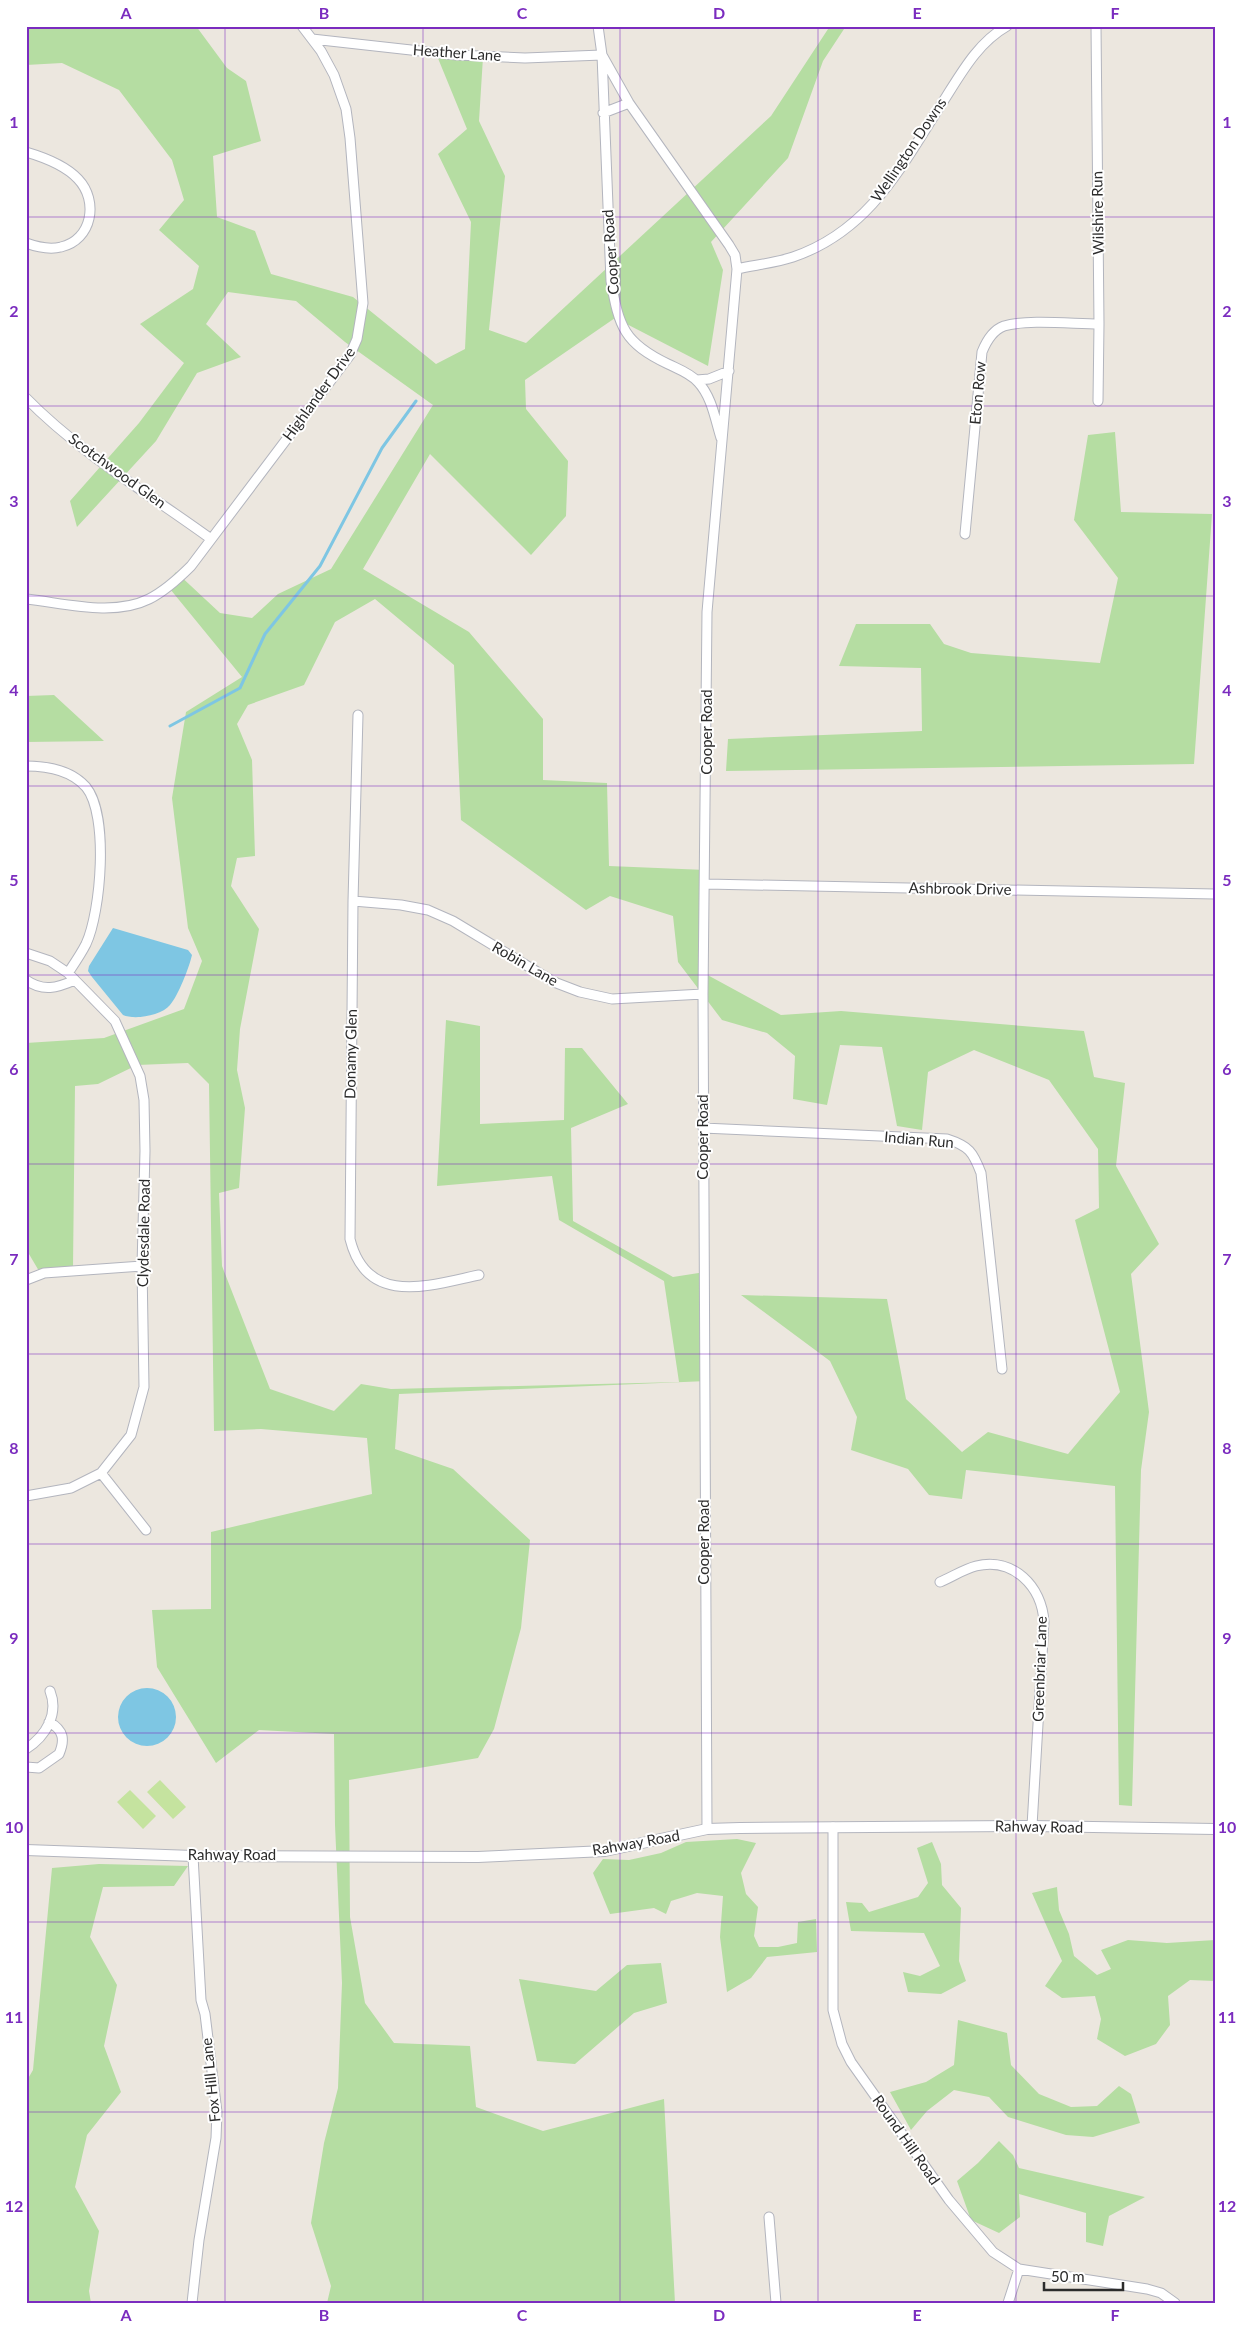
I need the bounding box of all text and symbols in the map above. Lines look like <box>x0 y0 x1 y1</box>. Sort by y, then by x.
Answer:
text: A <box>119 3 132 22</box>
text: B <box>319 3 329 22</box>
text: C <box>517 3 528 22</box>
text: D <box>713 3 725 22</box>
text: E <box>912 3 922 22</box>
text: F <box>1110 3 1120 22</box>
street label: Heather Lane <box>412 40 502 64</box>
street label: Wellington Downs <box>867 94 950 205</box>
text: 1 <box>9 112 19 131</box>
text: 1 <box>1222 112 1232 131</box>
street label: Wilshire Run <box>1087 171 1107 255</box>
street label: Cooper Road <box>598 209 622 295</box>
text: 2 <box>9 301 19 320</box>
text: 2 <box>1222 301 1232 320</box>
street label: Highlander Drive <box>278 343 358 444</box>
street label: Eton Row <box>965 360 989 425</box>
street label: Scotchwood Glen <box>65 429 170 512</box>
text: 3 <box>9 491 19 510</box>
text: 3 <box>1222 491 1232 510</box>
text: 4 <box>9 680 19 699</box>
text: 4 <box>1222 680 1232 699</box>
street label: Cooper Road <box>697 689 715 775</box>
text: 5 <box>9 870 19 889</box>
text: 5 <box>1222 870 1232 889</box>
street label: Ashbrook Drive <box>908 878 1012 898</box>
street label: Robin Lane <box>489 937 562 989</box>
street label: Donamy Glen <box>340 1009 360 1099</box>
text: 6 <box>9 1059 19 1078</box>
text: 6 <box>1222 1059 1232 1078</box>
street label: Cooper Road <box>693 1094 711 1180</box>
street label: Indian Run <box>883 1127 955 1151</box>
street label: Clydesdale Road <box>133 1179 153 1287</box>
text: 7 <box>9 1249 19 1268</box>
text: 7 <box>1222 1249 1232 1268</box>
text: 8 <box>9 1438 19 1457</box>
text: 8 <box>1222 1438 1232 1457</box>
street label: Cooper Road <box>694 1499 712 1585</box>
street label: Greenbriar Lane <box>1028 1616 1050 1722</box>
text: 9 <box>9 1628 19 1647</box>
text: 9 <box>1222 1628 1232 1647</box>
street label: Rahway Road <box>995 1816 1083 1836</box>
text: 10 <box>5 1817 23 1836</box>
text: 10 <box>1218 1817 1236 1836</box>
street label: Rahway Road <box>591 1825 681 1859</box>
street label: Rahway Road <box>188 1845 276 1863</box>
text: 11 <box>5 2007 23 2026</box>
text: 11 <box>1218 2007 1236 2026</box>
street label: Fox Hill Lane <box>197 2037 223 2123</box>
street label: Round Hill Road <box>869 2091 944 2188</box>
text: 12 <box>5 2196 23 2215</box>
text: 12 <box>1218 2196 1236 2215</box>
scale bar <box>1044 2259 1122 2291</box>
text: 50 m <box>1051 2267 1085 2285</box>
text: A <box>119 2305 132 2324</box>
text: B <box>319 2305 329 2324</box>
text: C <box>517 2305 528 2324</box>
text: D <box>713 2305 725 2324</box>
text: E <box>912 2305 922 2324</box>
text: F <box>1110 2305 1120 2324</box>

